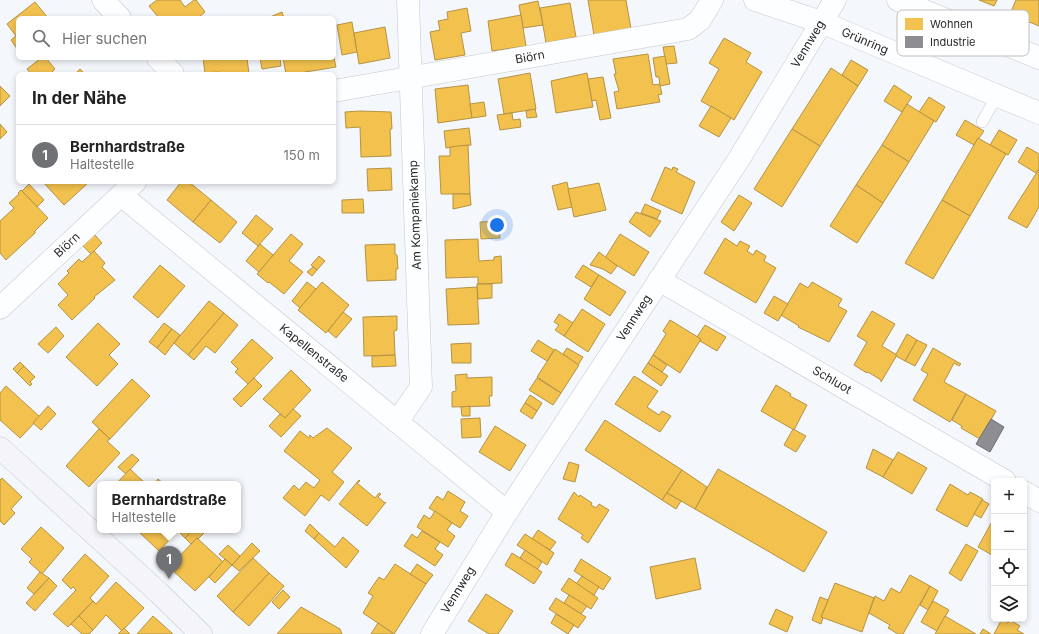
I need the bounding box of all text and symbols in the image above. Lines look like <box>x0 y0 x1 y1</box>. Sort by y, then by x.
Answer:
legend <box>897 10 1029 56</box>
search box <box>16 16 336 60</box>
street label: Vennweg <box>788 17 828 70</box>
text: Wohnen <box>930 17 973 31</box>
street label: Grünring <box>839 24 891 57</box>
icon: search <box>30 27 52 49</box>
text: Hier suchen <box>62 29 147 48</box>
text: Industrie <box>930 35 976 49</box>
street label: Biörn <box>514 47 546 66</box>
text: In der Nähe <box>32 88 127 108</box>
text: Bernhardstraße <box>70 137 185 156</box>
text: 1 <box>42 147 48 163</box>
text: 150 m <box>284 147 320 163</box>
text: Haltestelle <box>70 156 134 172</box>
street label: Am Kompaniekamp <box>405 160 424 270</box>
your location <box>487 215 507 235</box>
street label: Biörn <box>51 229 83 260</box>
street label: Vennweg <box>613 291 654 344</box>
street label: Kapellenstraße <box>277 320 352 385</box>
street label: Schluot <box>810 362 855 397</box>
map controls <box>991 478 1027 622</box>
button: + <box>991 478 1027 514</box>
popup <box>97 481 241 533</box>
text: Bernhardstraße <box>112 490 226 509</box>
text: Haltestelle <box>112 509 176 525</box>
button: − <box>991 514 1027 550</box>
pin: 1 <box>156 546 182 579</box>
button: locate <box>991 550 1027 586</box>
street label: Vennweg <box>437 563 478 616</box>
button: layers <box>991 586 1027 622</box>

